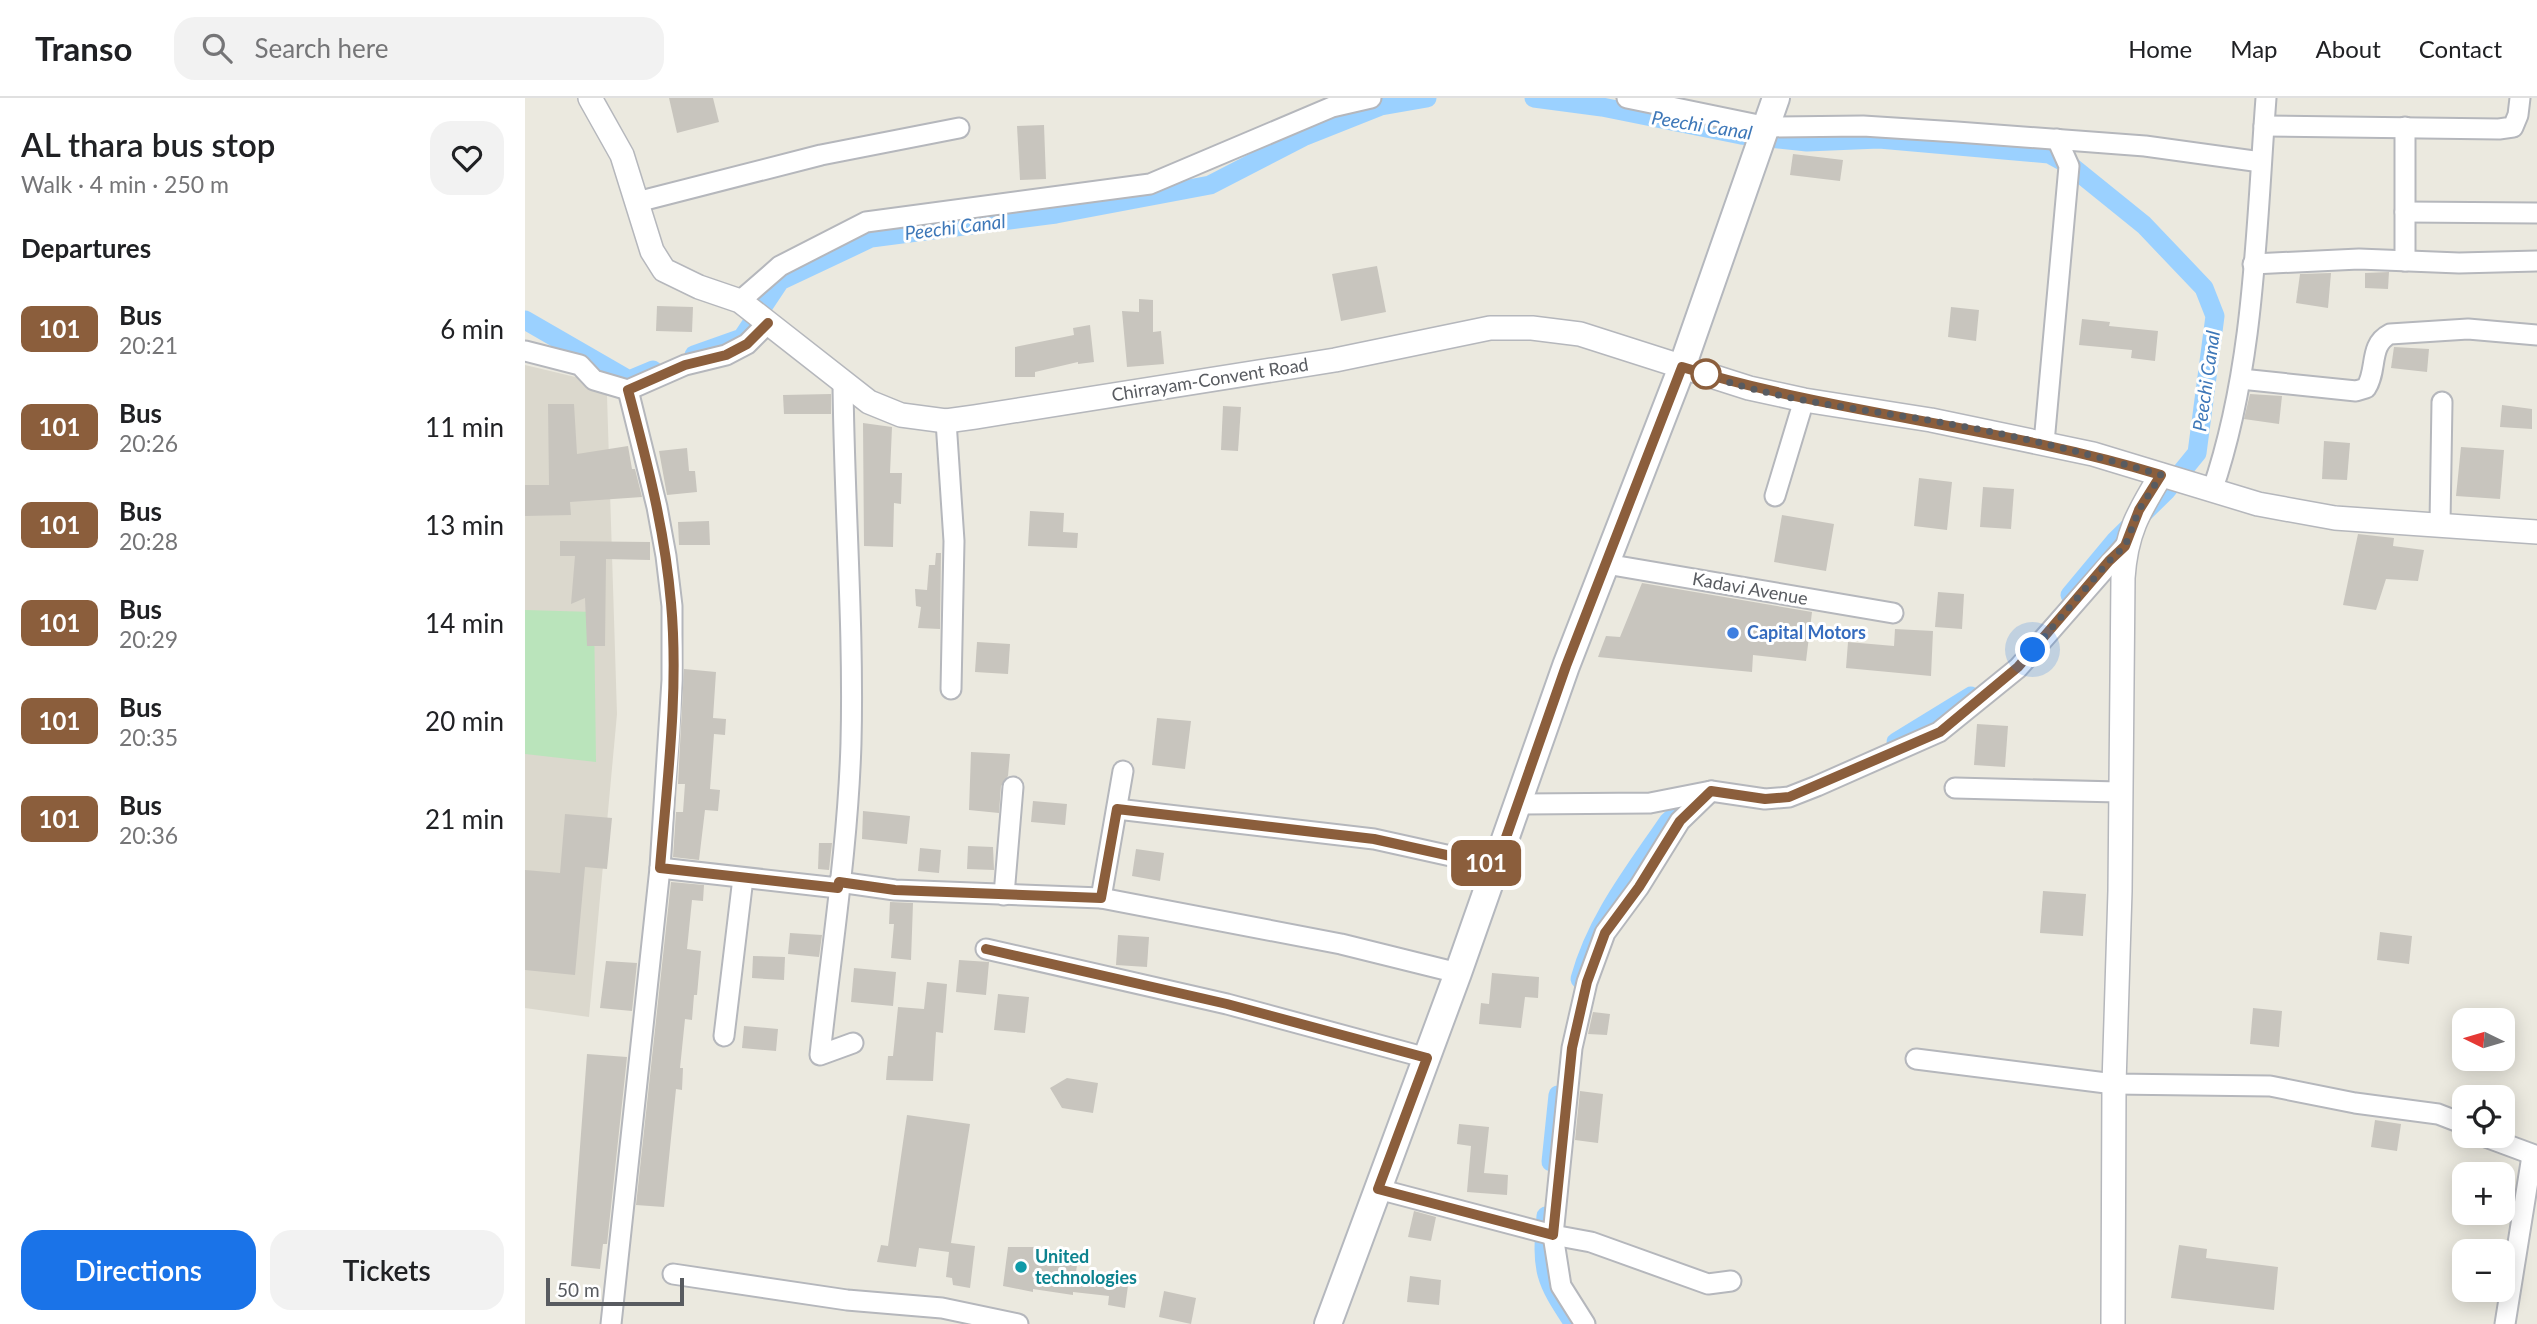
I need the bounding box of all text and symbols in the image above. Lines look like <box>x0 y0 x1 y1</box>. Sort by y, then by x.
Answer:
search box <box>174 17 664 80</box>
text: Transo <box>35 28 132 68</box>
icon: search <box>198 29 236 67</box>
text: Search here <box>254 32 388 64</box>
text: Home <box>2128 34 2192 63</box>
text: Map <box>2230 34 2278 63</box>
text: About <box>2316 34 2381 63</box>
text: Contact <box>2419 34 2502 63</box>
water label: Peechi Canal <box>1650 105 1754 144</box>
button: heart <box>430 121 504 195</box>
text: AL thara bus stop <box>21 124 275 164</box>
text: Walk · 4 min · 250 m <box>21 170 229 198</box>
water label: Peechi Canal <box>903 209 1007 244</box>
text: Departures <box>21 232 151 264</box>
text: Bus <box>119 299 162 331</box>
text: 6 min <box>440 313 504 345</box>
text: 101 <box>39 314 80 343</box>
water label: Peechi Canal <box>2187 329 2224 433</box>
text: 20:21 <box>119 331 178 359</box>
street label: Chirrayam-Convent Road <box>1110 353 1310 405</box>
unlabelled marker <box>1691 359 1721 389</box>
text: Bus <box>119 397 162 429</box>
text: 11 min <box>425 411 504 443</box>
text: 101 <box>39 412 80 441</box>
text: 20:26 <box>119 429 178 457</box>
text: Bus <box>119 495 162 527</box>
text: 13 min <box>425 509 504 541</box>
text: 101 <box>39 510 80 539</box>
text: 20:28 <box>119 527 178 555</box>
street label: Kadavi Avenue <box>1691 567 1810 609</box>
text: Bus <box>119 593 162 625</box>
text: 14 min <box>425 607 504 639</box>
text: 101 <box>39 608 80 637</box>
place label: Capital Motors <box>1747 621 1866 643</box>
text: 20:29 <box>119 625 178 653</box>
marker: Capital Motors <box>1725 625 1741 641</box>
your location <box>2015 632 2050 667</box>
text: Bus <box>119 691 162 723</box>
text: 20 min <box>425 705 504 737</box>
text: 101 <box>39 706 80 735</box>
text: 20:35 <box>119 723 178 751</box>
text: Bus <box>119 789 162 821</box>
text: 21 min <box>425 803 504 835</box>
text: 101 <box>39 804 80 833</box>
text: 20:36 <box>119 821 178 849</box>
line badge: 101 <box>1446 840 1526 886</box>
text: 101 <box>1465 848 1507 877</box>
north arrow <box>2452 1008 2515 1071</box>
map controls <box>2452 1008 2515 1302</box>
button: locate <box>2452 1085 2515 1148</box>
button: + <box>2452 1162 2515 1225</box>
button: Directions <box>21 1230 256 1310</box>
button: Tickets <box>270 1230 504 1310</box>
button: − <box>2452 1239 2515 1302</box>
place label: United technologies <box>1035 1245 1137 1288</box>
marker: United technologies <box>1013 1259 1029 1275</box>
scale bar <box>546 1275 684 1307</box>
text: 50 m <box>557 1278 600 1301</box>

